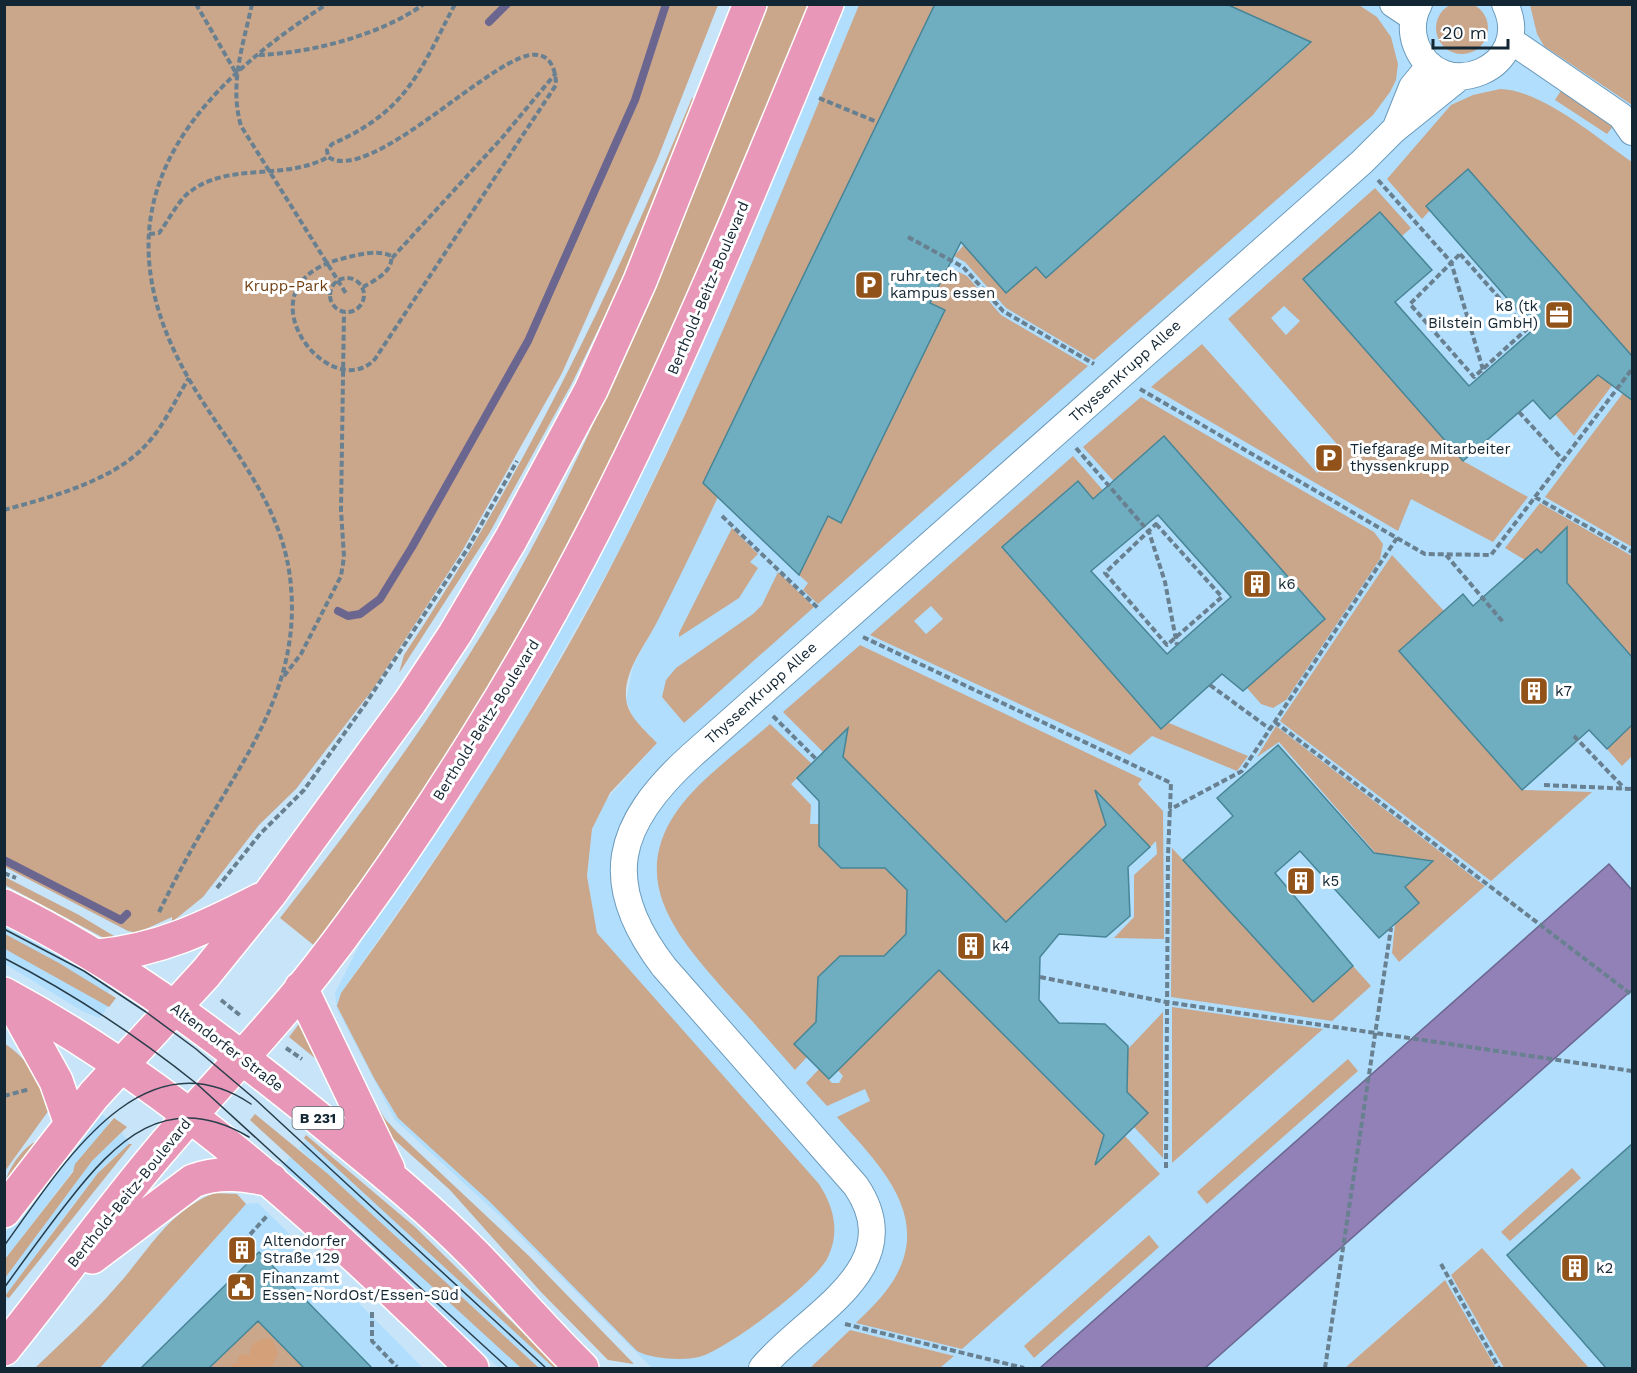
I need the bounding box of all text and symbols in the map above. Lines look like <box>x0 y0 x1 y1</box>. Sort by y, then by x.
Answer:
scale bar <box>1433 12 1508 50</box>
text: 20 m <box>1442 22 1487 43</box>
street label: Berthold-Beitz-Boulevard <box>663 199 753 377</box>
place label: ruhr tech kampus essen <box>890 267 995 302</box>
parking icon: ruhr tech kampus essen <box>853 269 885 301</box>
park label: Krupp-Park <box>244 277 328 295</box>
place label: k8 (tk Bilstein GmbH) <box>1428 297 1538 332</box>
office icon: k8 (tk Bilstein GmbH) <box>1543 299 1575 331</box>
street label: ThyssenKrupp Allee <box>1065 316 1185 426</box>
place label: Tiefgarage Mitarbeiter thyssenkrupp <box>1350 440 1511 475</box>
parking icon: Tiefgarage Mitarbeiter thyssenkrupp <box>1313 442 1345 474</box>
building icon: k6 <box>1241 568 1273 600</box>
place label: k6 <box>1278 575 1296 593</box>
street label: Berthold-Beitz-Boulevard <box>429 636 543 804</box>
street label: ThyssenKrupp Allee <box>701 638 821 748</box>
building icon: k7 <box>1518 675 1550 707</box>
place label: k7 <box>1555 682 1572 700</box>
building icon: k5 <box>1285 865 1317 897</box>
place label: k5 <box>1322 872 1339 890</box>
building icon: k4 <box>955 930 987 962</box>
place label: k4 <box>992 937 1010 955</box>
street label: Altendorfer Straße <box>167 999 287 1095</box>
road number: B 231 <box>292 1107 344 1129</box>
street label: Berthold-Beitz-Boulevard <box>63 1115 195 1271</box>
place label: Altendorfer Straße 129 <box>263 1232 346 1267</box>
building icon: Altendorfer Straße 129 <box>226 1234 258 1266</box>
building icon: k2 <box>1559 1252 1591 1284</box>
place label: k2 <box>1596 1259 1613 1277</box>
place label: Finanzamt Essen-NordOst/Essen-Süd <box>262 1269 459 1304</box>
public building icon: Finanzamt Essen-NordOst/Essen-Süd <box>225 1271 257 1303</box>

